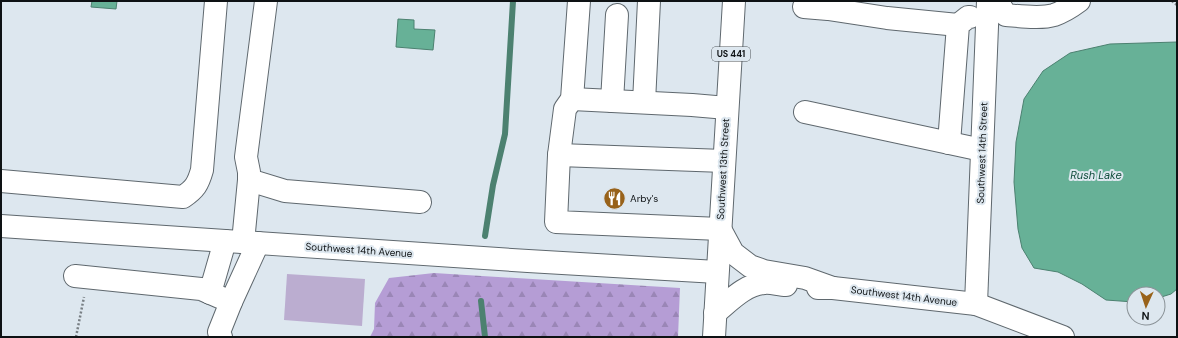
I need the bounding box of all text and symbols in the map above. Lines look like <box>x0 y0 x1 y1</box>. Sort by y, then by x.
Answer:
road number: US 441 <box>712 47 750 61</box>
street label: Southwest 14th Street <box>974 102 990 204</box>
street label: Southwest 13th Street <box>714 118 732 220</box>
water label: Rush Lake <box>1070 168 1122 182</box>
restaurant icon: Arby's <box>601 185 627 211</box>
place label: Arby's <box>630 192 658 205</box>
street label: Southwest 14th Avenue <box>305 240 413 260</box>
street label: Southwest 14th Avenue <box>850 283 958 309</box>
north arrow <box>1126 286 1166 326</box>
text: N <box>1141 309 1150 323</box>

